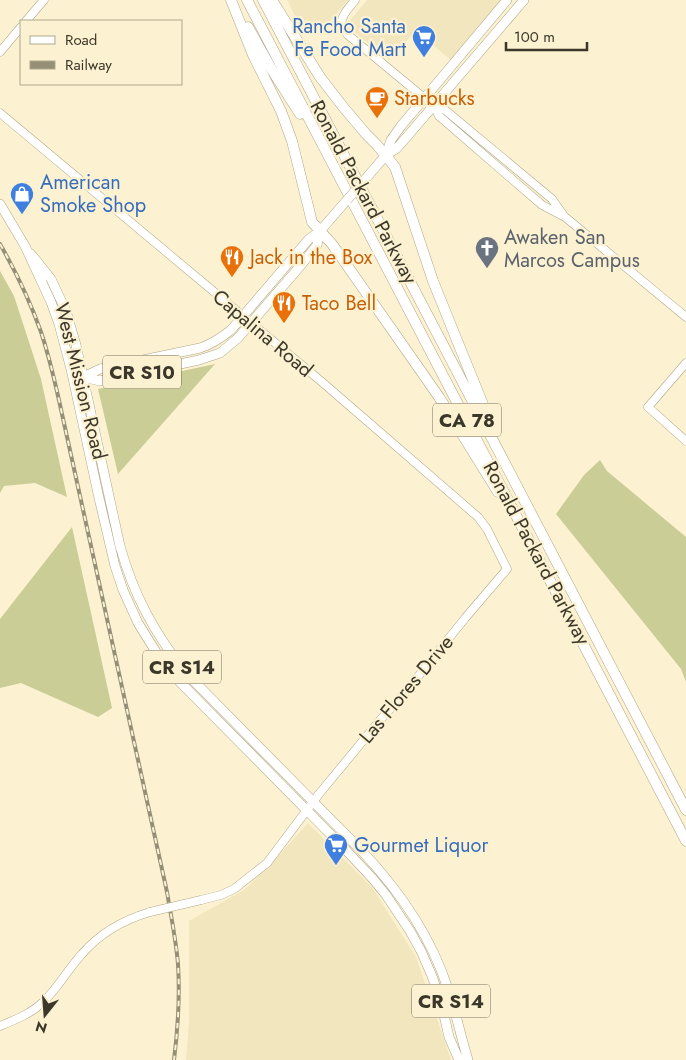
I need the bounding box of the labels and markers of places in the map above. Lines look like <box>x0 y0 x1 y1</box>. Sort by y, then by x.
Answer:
place label: Rancho Santa Fe Food Mart <box>292 12 406 64</box>
supermarket icon: Rancho Santa Fe Food Mart <box>411 24 437 58</box>
place label: Starbucks <box>394 84 475 113</box>
cafe icon: Starbucks <box>364 85 390 119</box>
place label: American Smoke Shop <box>40 168 146 220</box>
shop icon: American Smoke Shop <box>9 181 35 215</box>
place label: Awaken San Marcos Campus <box>504 223 640 275</box>
church icon: Awaken San Marcos Campus <box>474 235 500 269</box>
place label: Jack in the Box <box>247 243 373 272</box>
restaurant icon: Jack in the Box <box>219 244 245 278</box>
place label: Taco Bell <box>302 289 376 318</box>
restaurant icon: Taco Bell <box>271 290 297 324</box>
place label: Gourmet Liquor <box>354 831 488 860</box>
supermarket icon: Gourmet Liquor <box>323 832 349 866</box>

